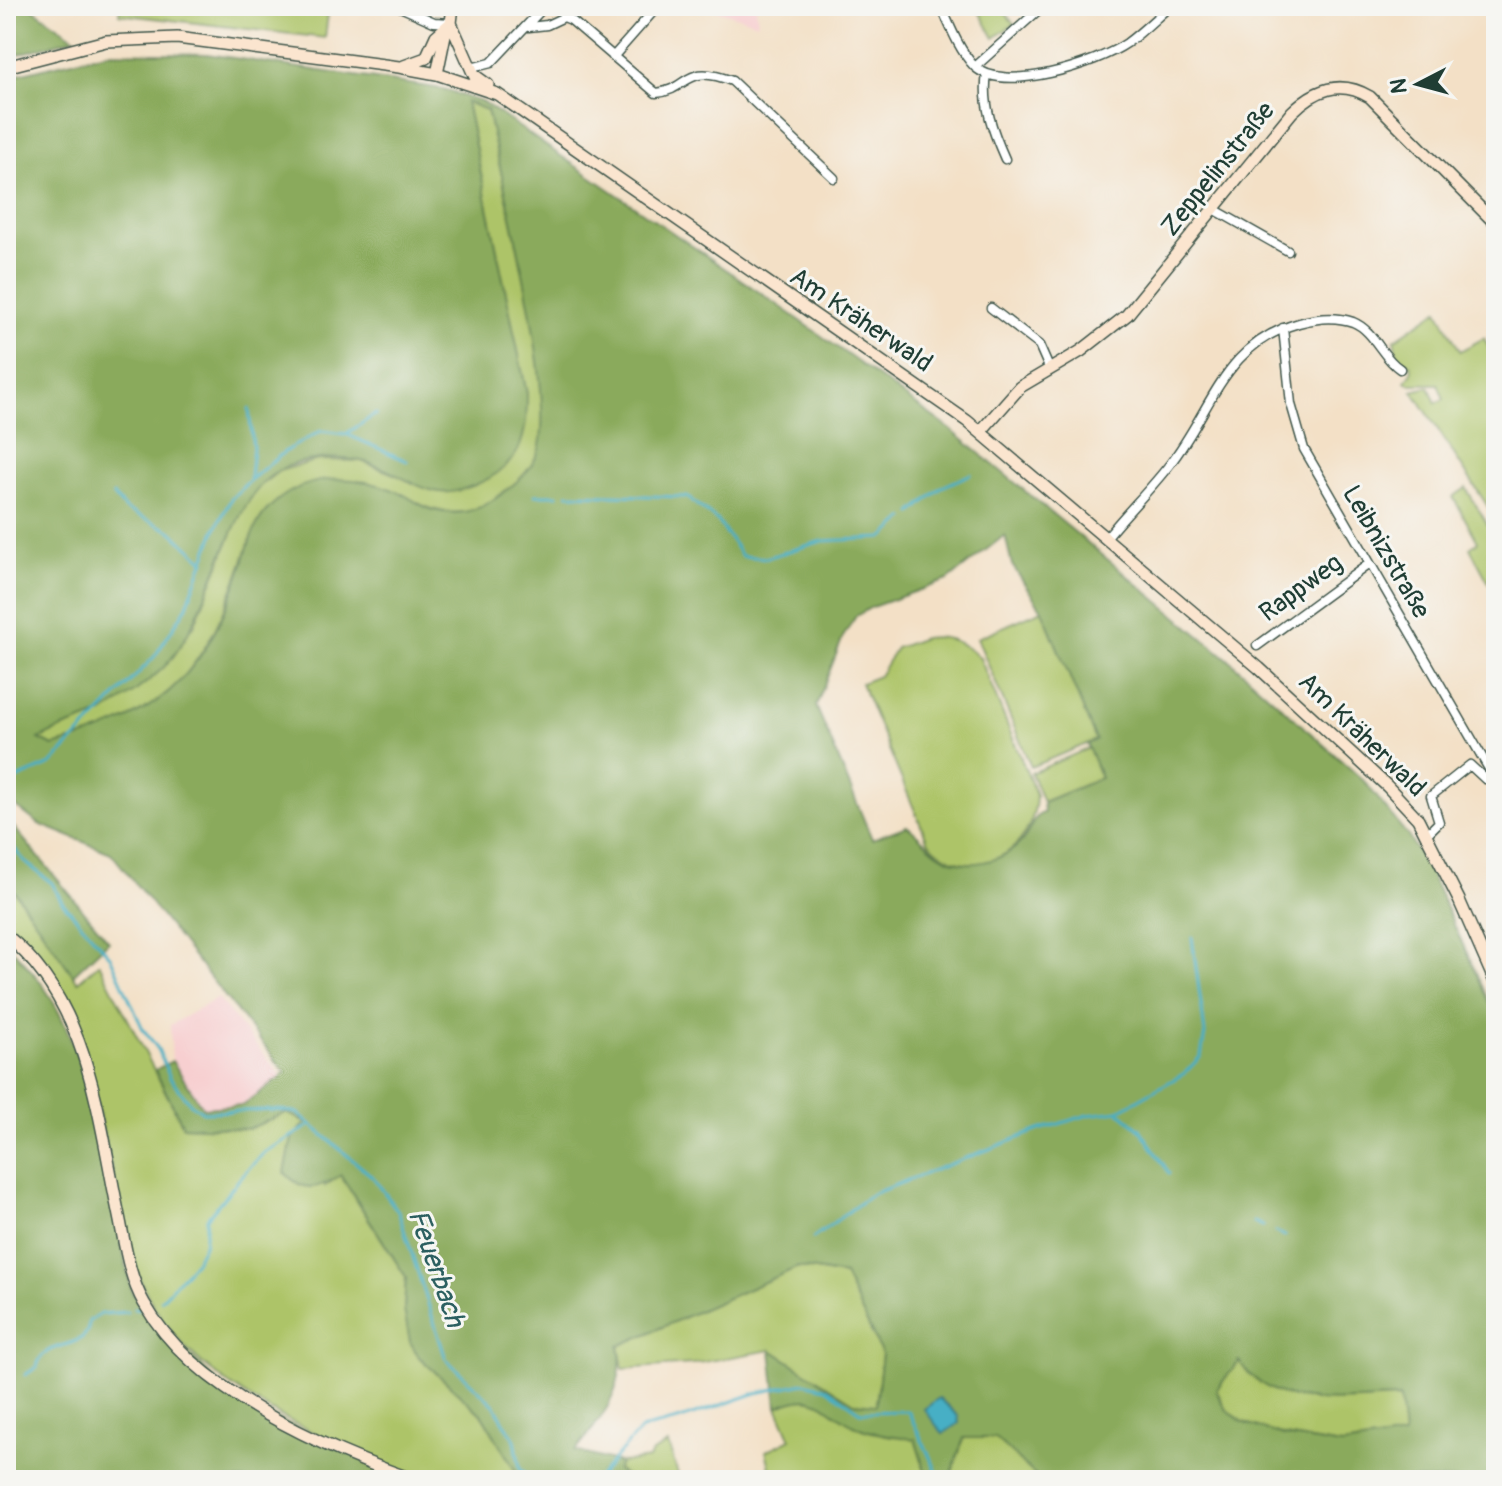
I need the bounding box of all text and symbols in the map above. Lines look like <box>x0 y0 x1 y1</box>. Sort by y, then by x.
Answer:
north arrow <box>1378 44 1458 124</box>
text: N <box>1384 77 1414 95</box>
street label: Zeppelinstraße <box>1154 95 1282 242</box>
street label: Am Kräherwald <box>784 261 938 379</box>
street label: Leibnizstraße <box>1335 480 1437 624</box>
street label: Rappweg <box>1253 547 1349 629</box>
street label: Am Kräherwald <box>1291 666 1433 804</box>
water label: Feuerbach <box>400 1205 473 1333</box>

